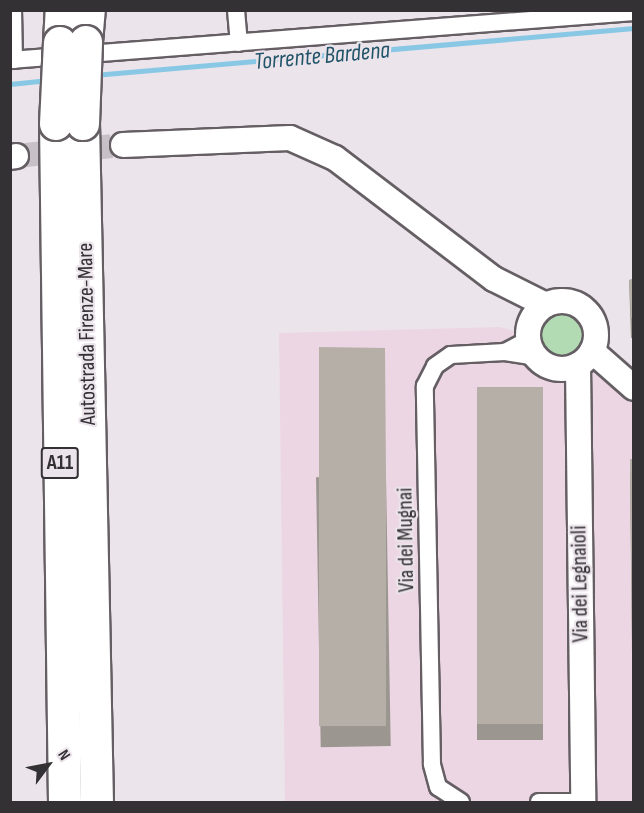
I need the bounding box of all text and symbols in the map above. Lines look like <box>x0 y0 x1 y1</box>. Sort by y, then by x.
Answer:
water label: Torrente Bardena <box>253 36 391 76</box>
street label: Autostrada Firenze-Mare <box>72 243 102 425</box>
road number: A11 <box>40 445 80 481</box>
street label: Via dei Mugnai <box>392 487 420 593</box>
street label: Via dei Legnaioli <box>566 525 594 643</box>
north arrow <box>18 735 78 795</box>
text: N <box>53 747 74 764</box>

